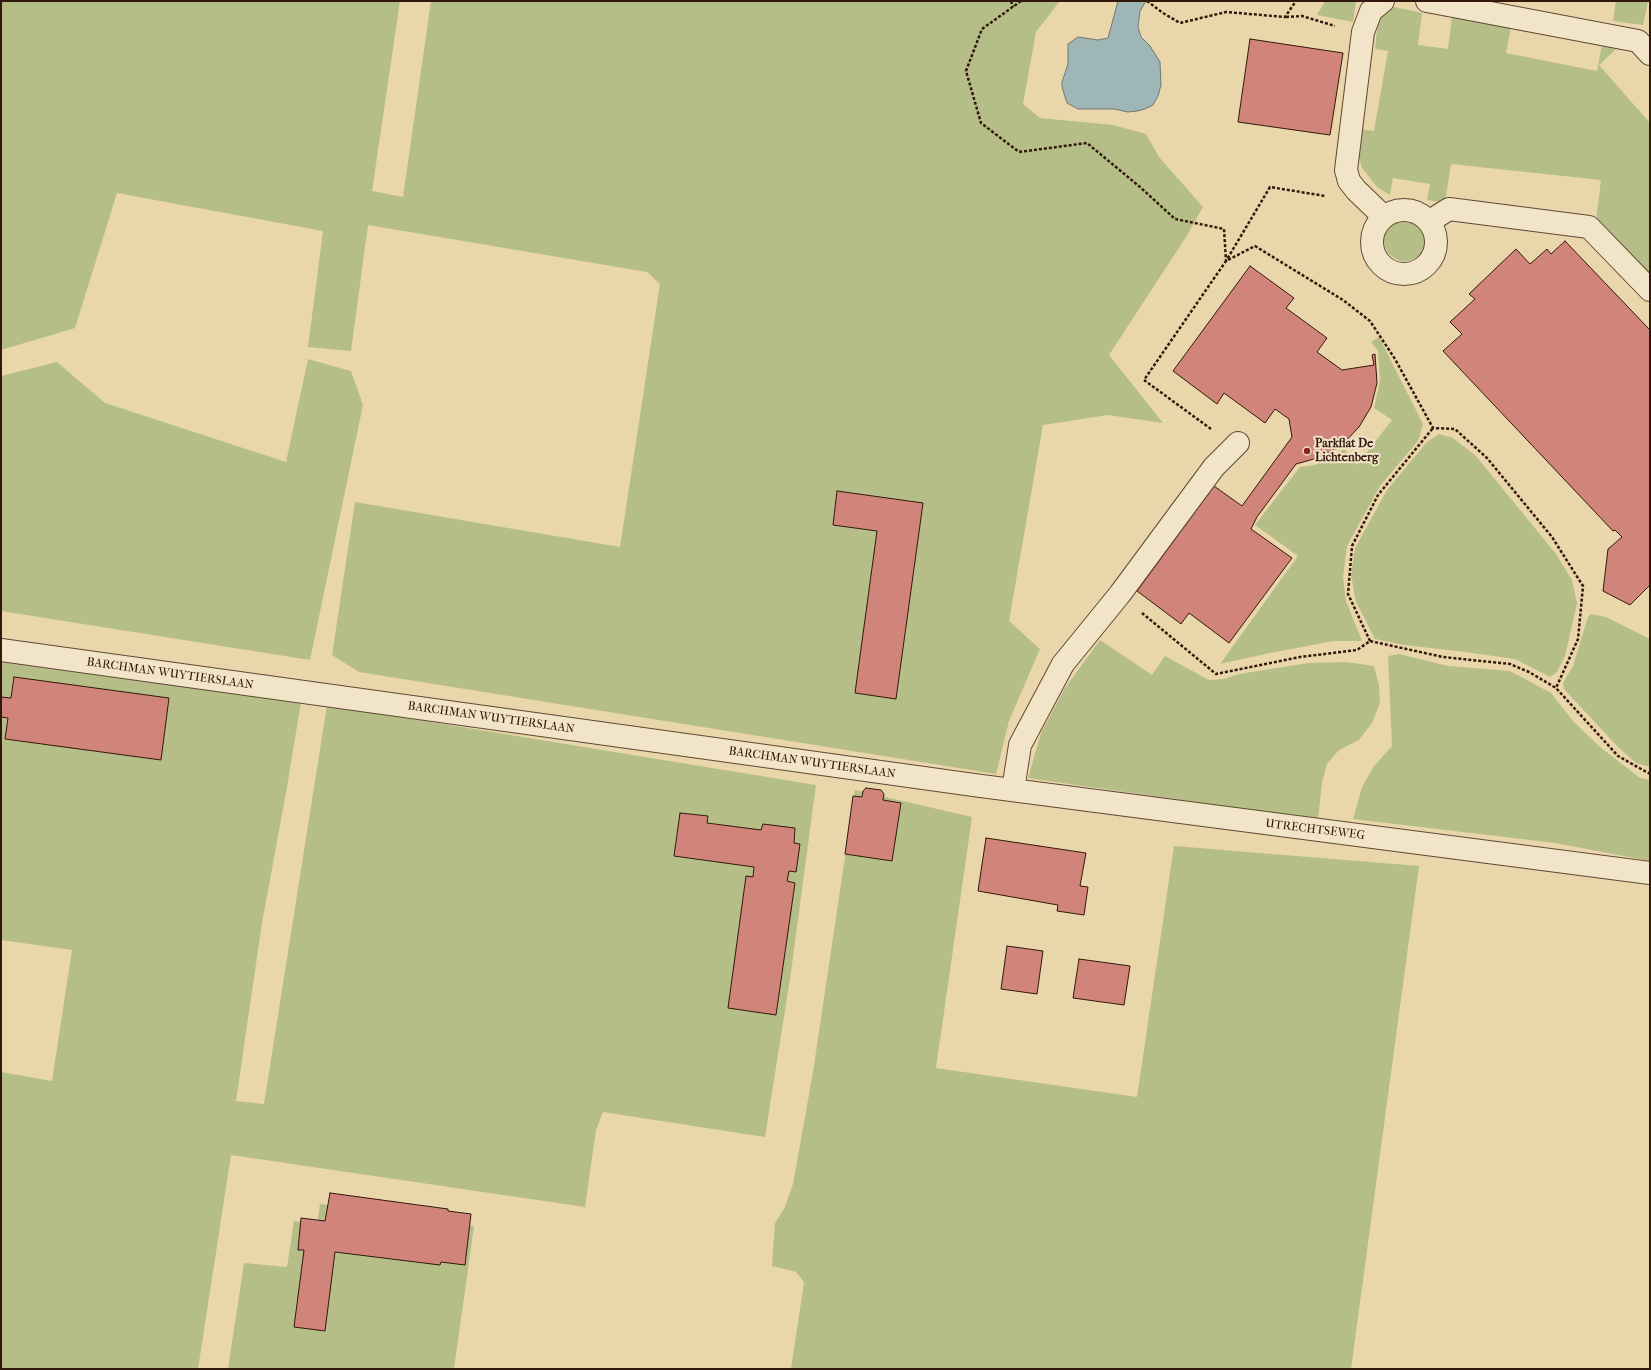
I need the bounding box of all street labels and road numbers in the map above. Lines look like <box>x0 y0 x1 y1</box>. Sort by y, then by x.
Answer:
street label: BARCHMAN WUYTIERSLAAN <box>86 655 254 693</box>
street label: BARCHMAN WUYTIERSLAAN <box>407 699 575 737</box>
street label: BARCHMAN WUYTIERSLAAN <box>728 744 896 782</box>
street label: UTRECHTSEWEG <box>1264 817 1366 843</box>

